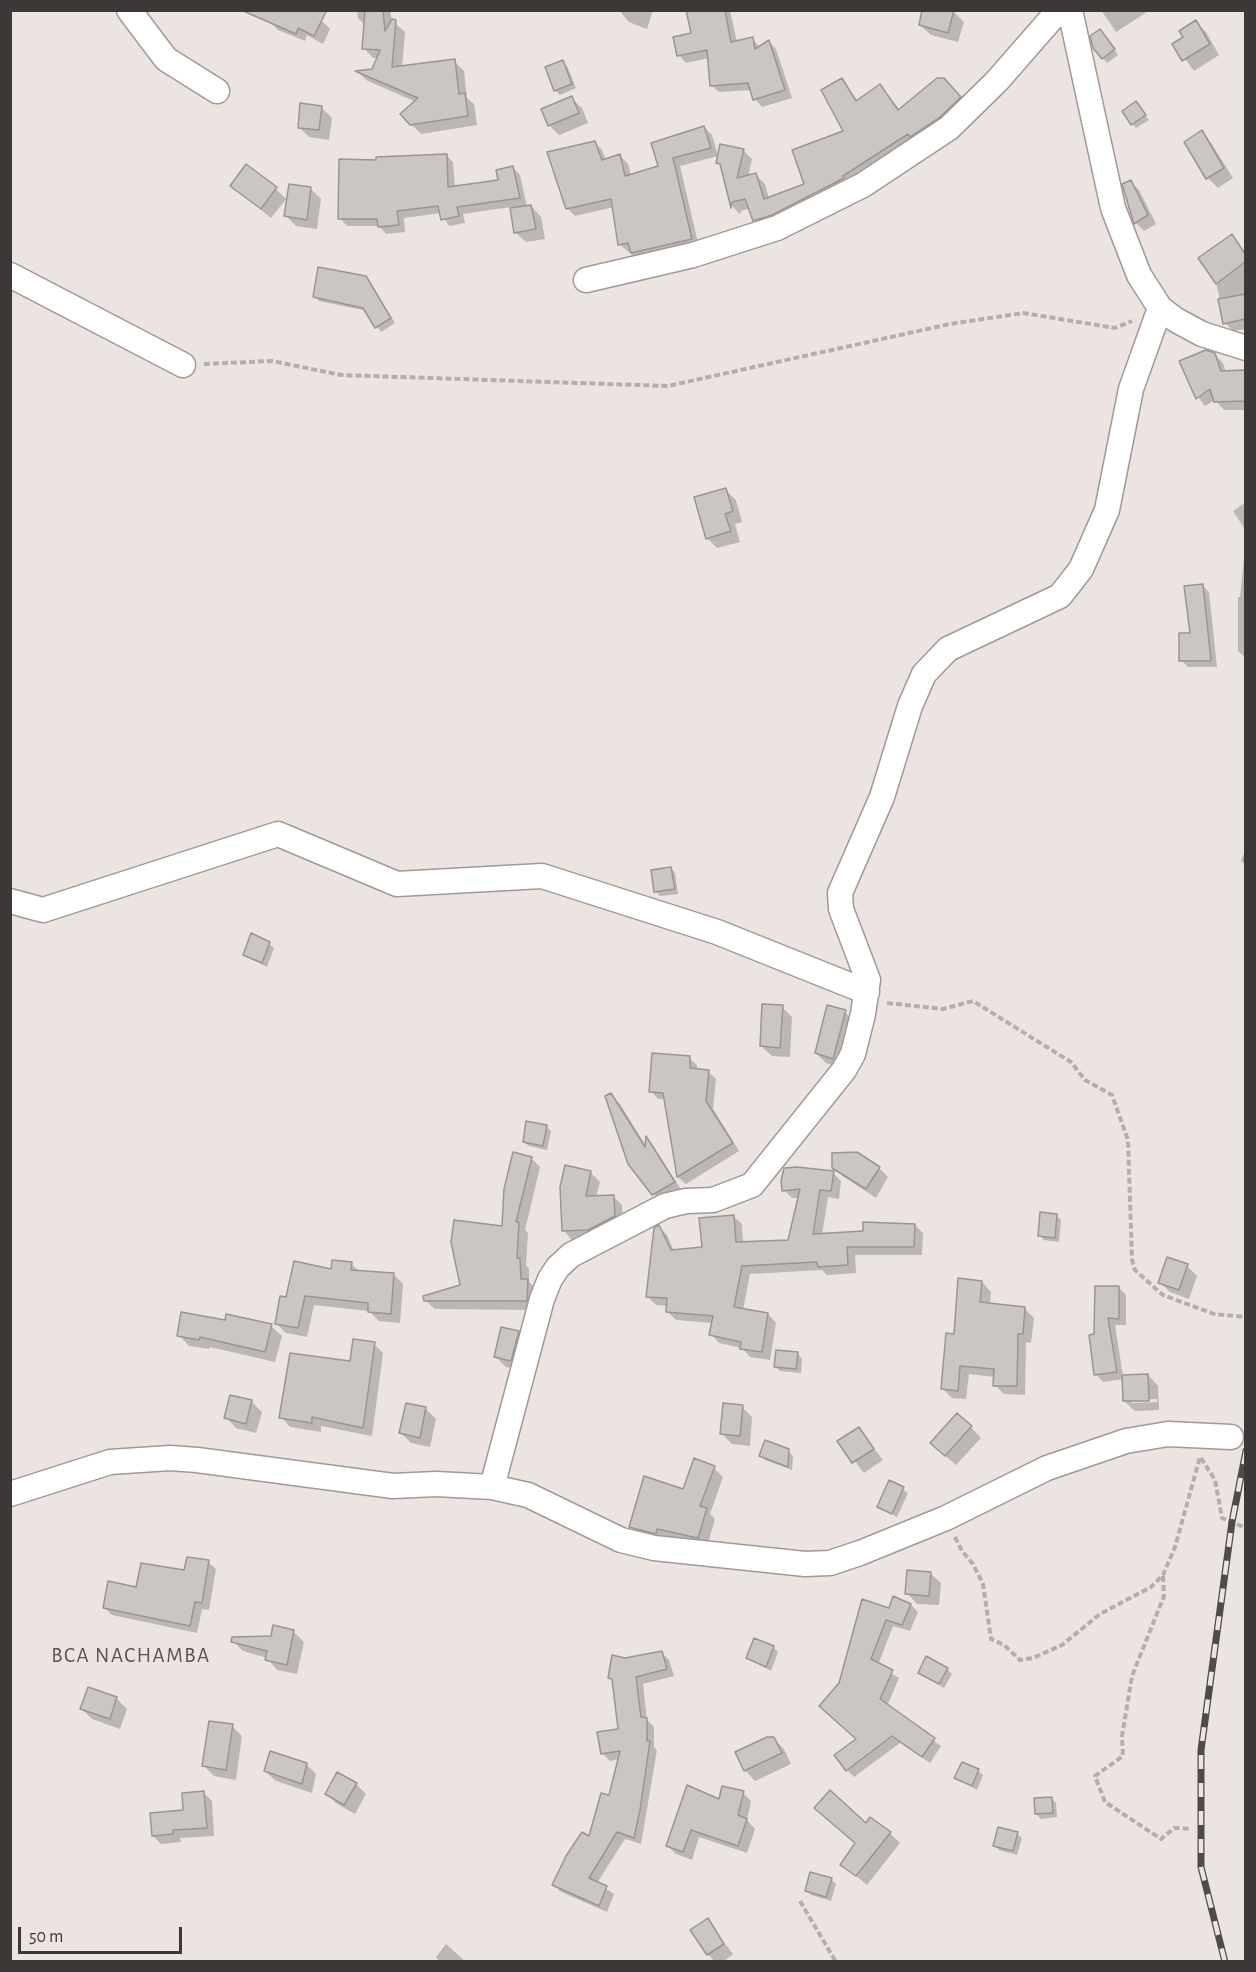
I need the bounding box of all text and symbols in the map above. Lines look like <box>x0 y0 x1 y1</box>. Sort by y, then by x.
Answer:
district label: BCA NACHAMBA <box>51 1643 211 1669</box>
scale bar <box>21 1915 184 1953</box>
text: 50 m <box>29 1928 63 1946</box>

